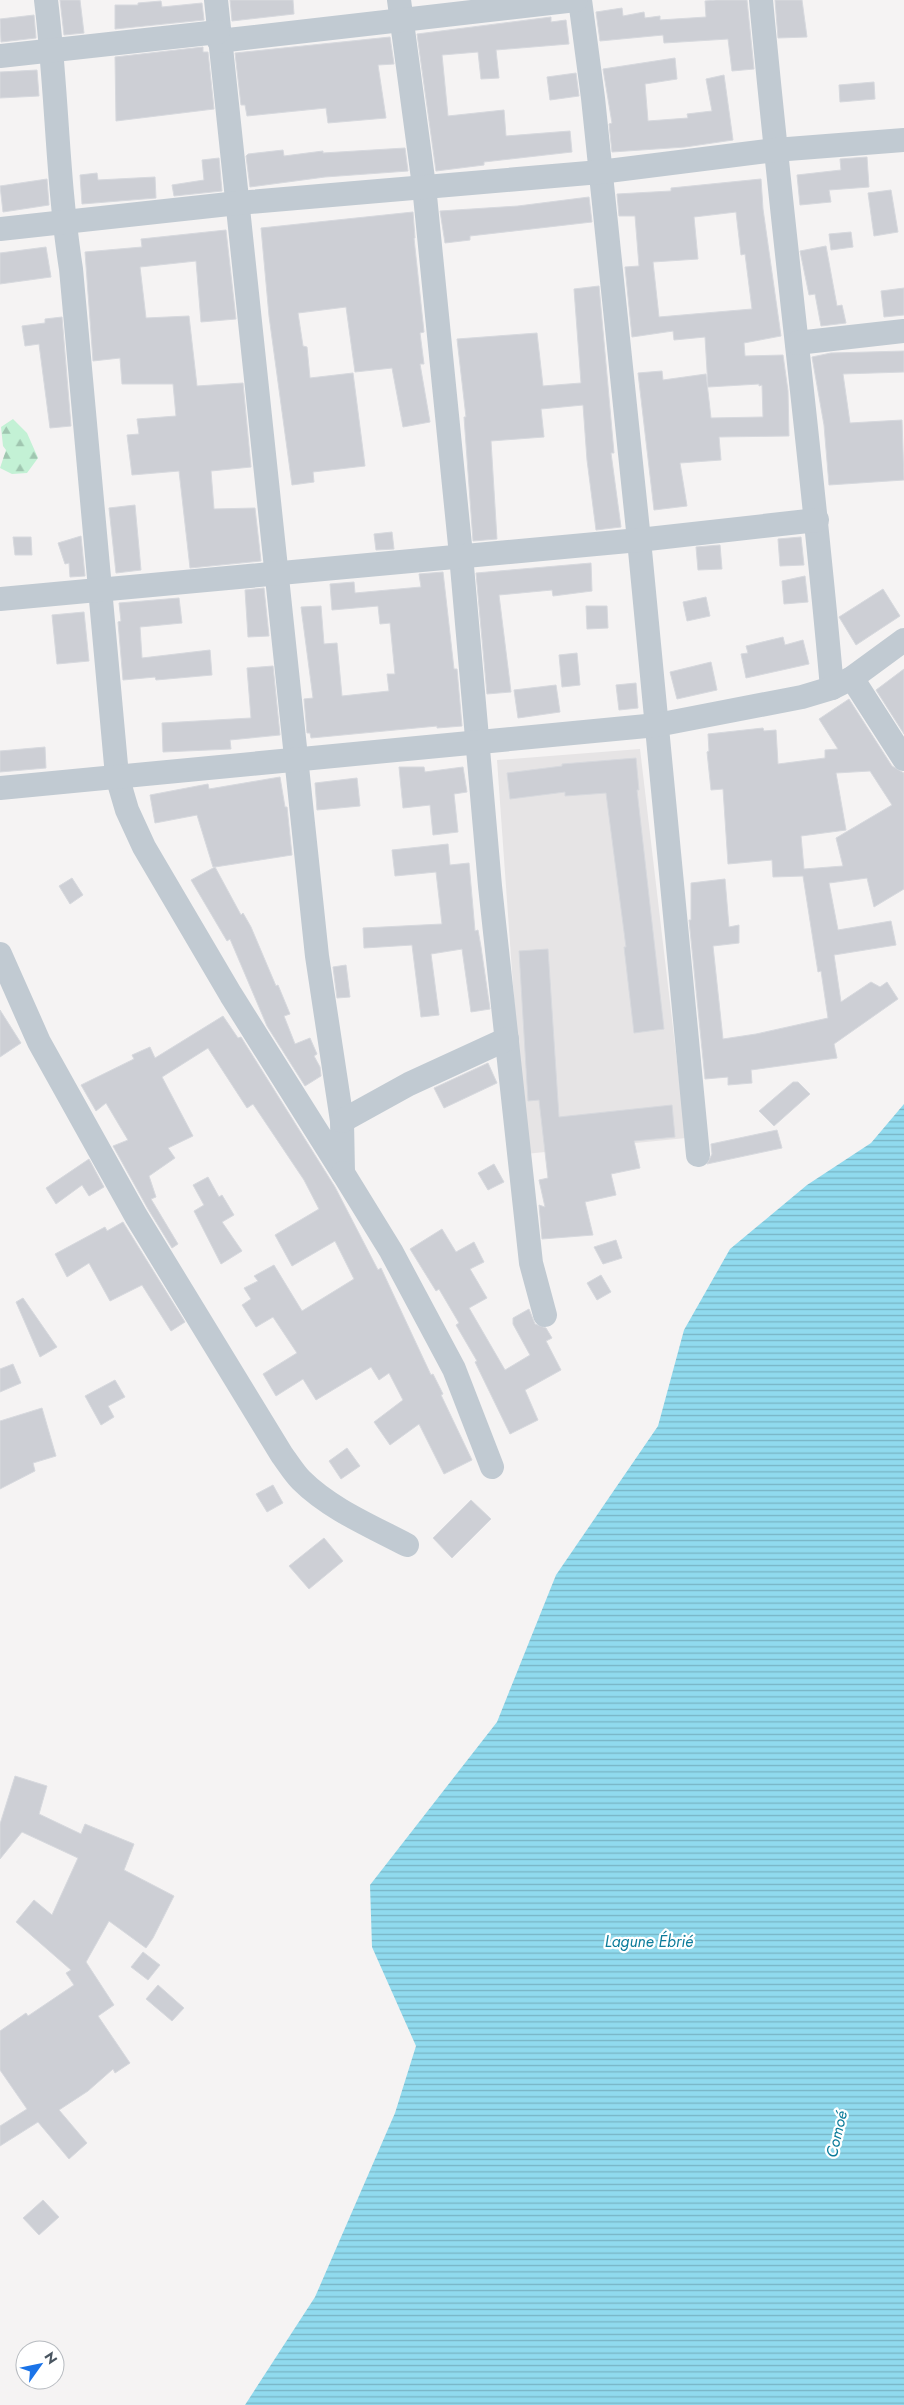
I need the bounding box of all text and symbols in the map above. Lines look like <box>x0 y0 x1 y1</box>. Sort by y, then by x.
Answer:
water label: Lagune Ébrié <box>605 1930 694 1953</box>
water label: Comoé <box>820 2107 853 2160</box>
north arrow <box>15 2340 65 2390</box>
text: N <box>39 2348 62 2368</box>

